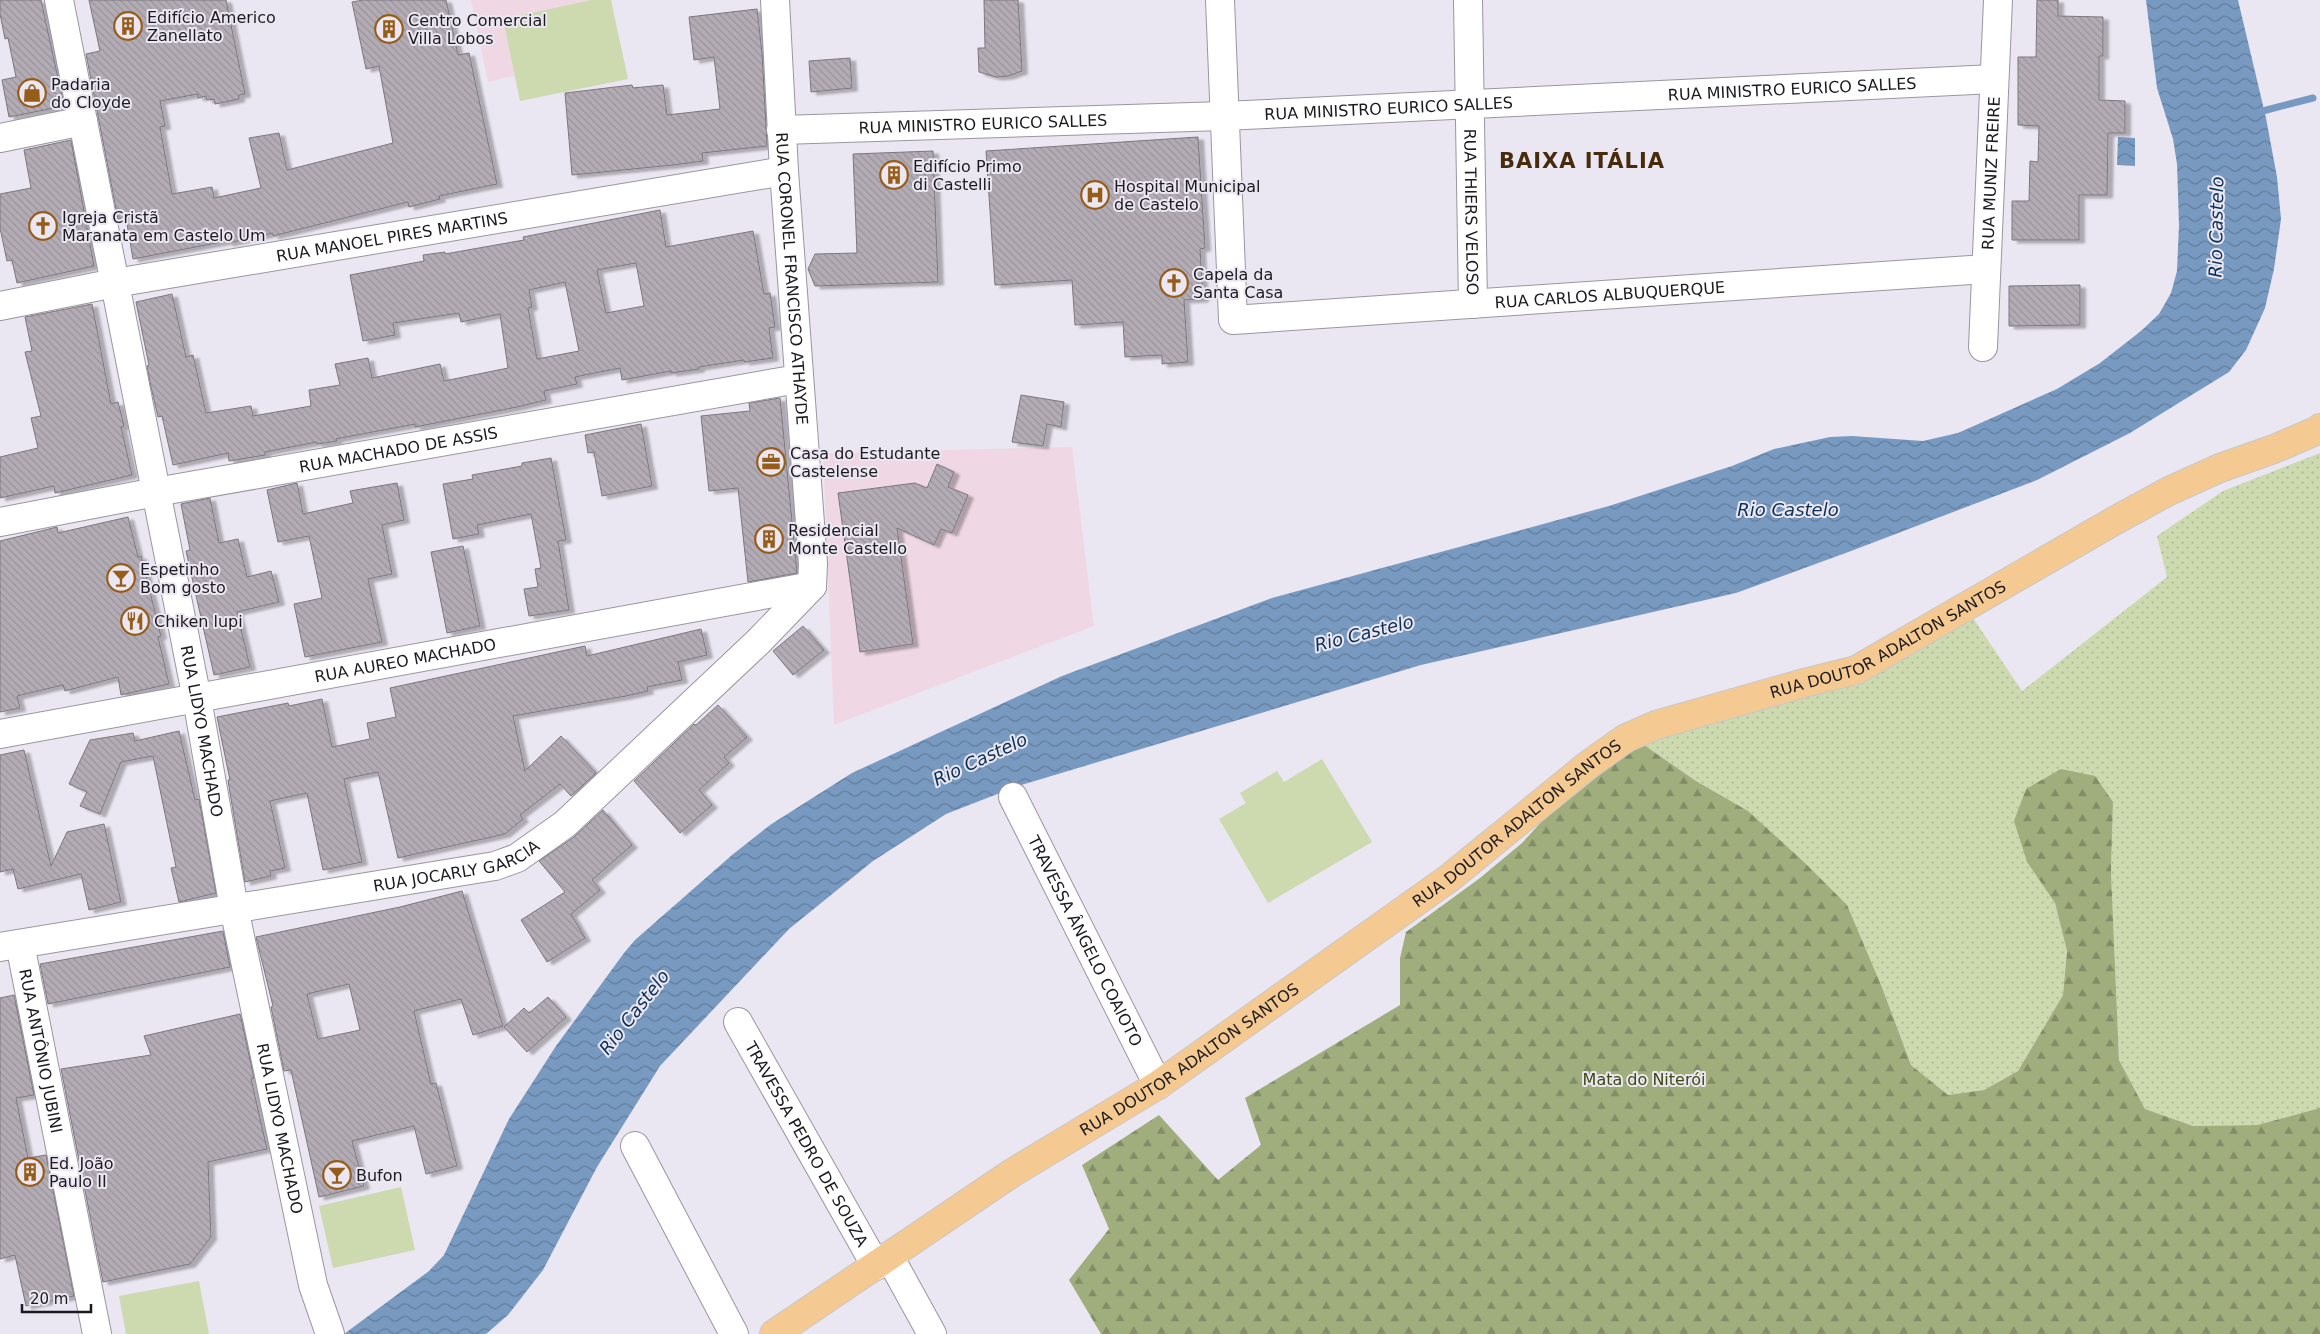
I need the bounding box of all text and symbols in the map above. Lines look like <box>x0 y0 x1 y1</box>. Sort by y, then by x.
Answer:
place label: Edifício Americo Zanellato <box>147 8 276 45</box>
building icon: Edifício Americo Zanellato <box>113 11 143 41</box>
place label: Centro Comercial Villa Lobos <box>408 11 547 48</box>
building icon: Centro Comercial Villa Lobos <box>374 14 404 44</box>
street label: RUA MINISTRO EURICO SALLES <box>1667 73 1917 104</box>
place label: Padaria do Cloyde <box>51 75 131 112</box>
shop icon: Padaria do Cloyde <box>17 78 47 108</box>
street label: RUA MINISTRO EURICO SALLES <box>1264 93 1513 124</box>
street label: RUA MUNIZ FREIRE <box>1978 96 2003 250</box>
street label: RUA MINISTRO EURICO SALLES <box>858 110 1108 137</box>
street label: RUA THIERS VELOSO <box>1461 128 1482 295</box>
street label: RUA CORONEL FRANCISCO ATHAYDE <box>772 132 812 425</box>
district label: BAIXA ITÁLIA <box>1499 148 1665 173</box>
place label: Edifício Primo di Castelli <box>913 157 1022 194</box>
building icon: Edifício Primo di Castelli <box>879 160 909 190</box>
water label: Rio Castelo <box>2205 176 2227 278</box>
place label: Hospital Municipal de Castelo <box>1114 177 1261 214</box>
hospital icon: Hospital Municipal de Castelo <box>1080 180 1110 210</box>
place label: Igreja Cristã Maranata em Castelo Um <box>62 208 266 245</box>
street label: RUA MANOEL PIRES MARTINS <box>275 208 509 265</box>
church icon: Igreja Cristã Maranata em Castelo Um <box>28 211 58 241</box>
place label: Capela da Santa Casa <box>1193 265 1283 302</box>
church icon: Capela da Santa Casa <box>1159 268 1189 298</box>
street label: RUA CARLOS ALBUQUERQUE <box>1494 277 1726 312</box>
street label: RUA MACHADO DE ASSIS <box>298 423 499 476</box>
place label: Casa do Estudante Castelense <box>790 444 940 481</box>
office icon: Casa do Estudante Castelense <box>756 447 786 477</box>
water label: Rio Castelo <box>1737 499 1839 520</box>
place label: Residencial Monte Castello <box>788 521 907 558</box>
building icon: Residencial Monte Castello <box>754 524 784 554</box>
place label: Espetinho Bom gosto <box>140 560 226 597</box>
bar icon: Espetinho Bom gosto <box>106 563 136 593</box>
street label: RUA DOUTOR ADALTON SANTOS <box>1767 576 2009 702</box>
restaurant icon: Chiken lupi <box>120 606 150 636</box>
water label: Rio Castelo <box>1312 611 1416 655</box>
place label: Chiken lupi <box>154 612 243 631</box>
street label: RUA AUREO MACHADO <box>313 634 498 686</box>
street label: RUA LIDYO MACHADO <box>177 644 227 818</box>
water label: Rio Castelo <box>930 728 1030 790</box>
street label: RUA DOUTOR ADALTON SANTOS <box>1409 735 1624 911</box>
street label: TRAVESSA ÂNGELO COAIOTO <box>1024 831 1146 1049</box>
street label: RUA JOCARLY GARCIA <box>372 836 543 895</box>
water label: Rio Castelo <box>595 966 673 1058</box>
street label: RUA ANTÔNIO JUBINI <box>16 967 67 1135</box>
street label: RUA DOUTOR ADALTON SANTOS <box>1076 979 1302 1140</box>
street label: TRAVESSA PEDRO DE SOUZA <box>741 1037 872 1250</box>
street label: RUA LIDYO MACHADO <box>253 1041 307 1216</box>
park label: Mata do Niterói <box>1583 1070 1705 1089</box>
place label: Ed. João Paulo II <box>49 1154 114 1191</box>
building icon: Ed. João Paulo II <box>15 1157 45 1187</box>
bar icon: Bufon <box>322 1160 352 1190</box>
place label: Bufon <box>356 1166 403 1185</box>
scale bar <box>22 1282 91 1314</box>
text: 20 m <box>30 1290 68 1308</box>

